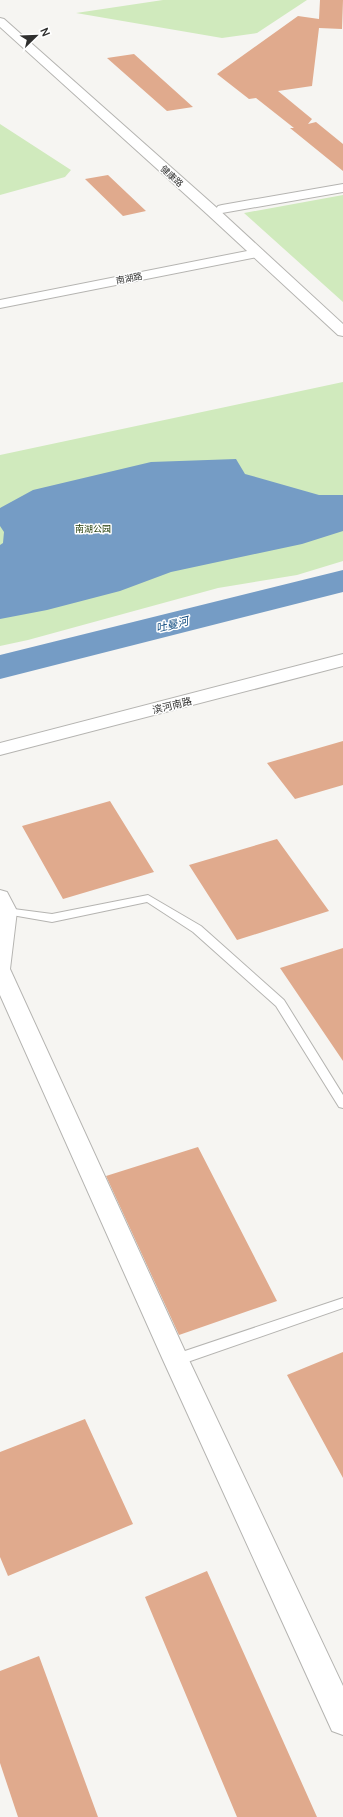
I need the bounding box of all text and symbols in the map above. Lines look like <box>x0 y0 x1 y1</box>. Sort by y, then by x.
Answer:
north arrow <box>16 16 56 56</box>
text: N <box>37 25 54 39</box>
street label: 健康路 <box>158 162 186 190</box>
street label: 南湖路 <box>115 269 143 287</box>
park label: 南湖公园 <box>75 522 111 535</box>
water label: 吐曼河 <box>154 612 192 635</box>
street label: 滨河南路 <box>151 693 193 717</box>

